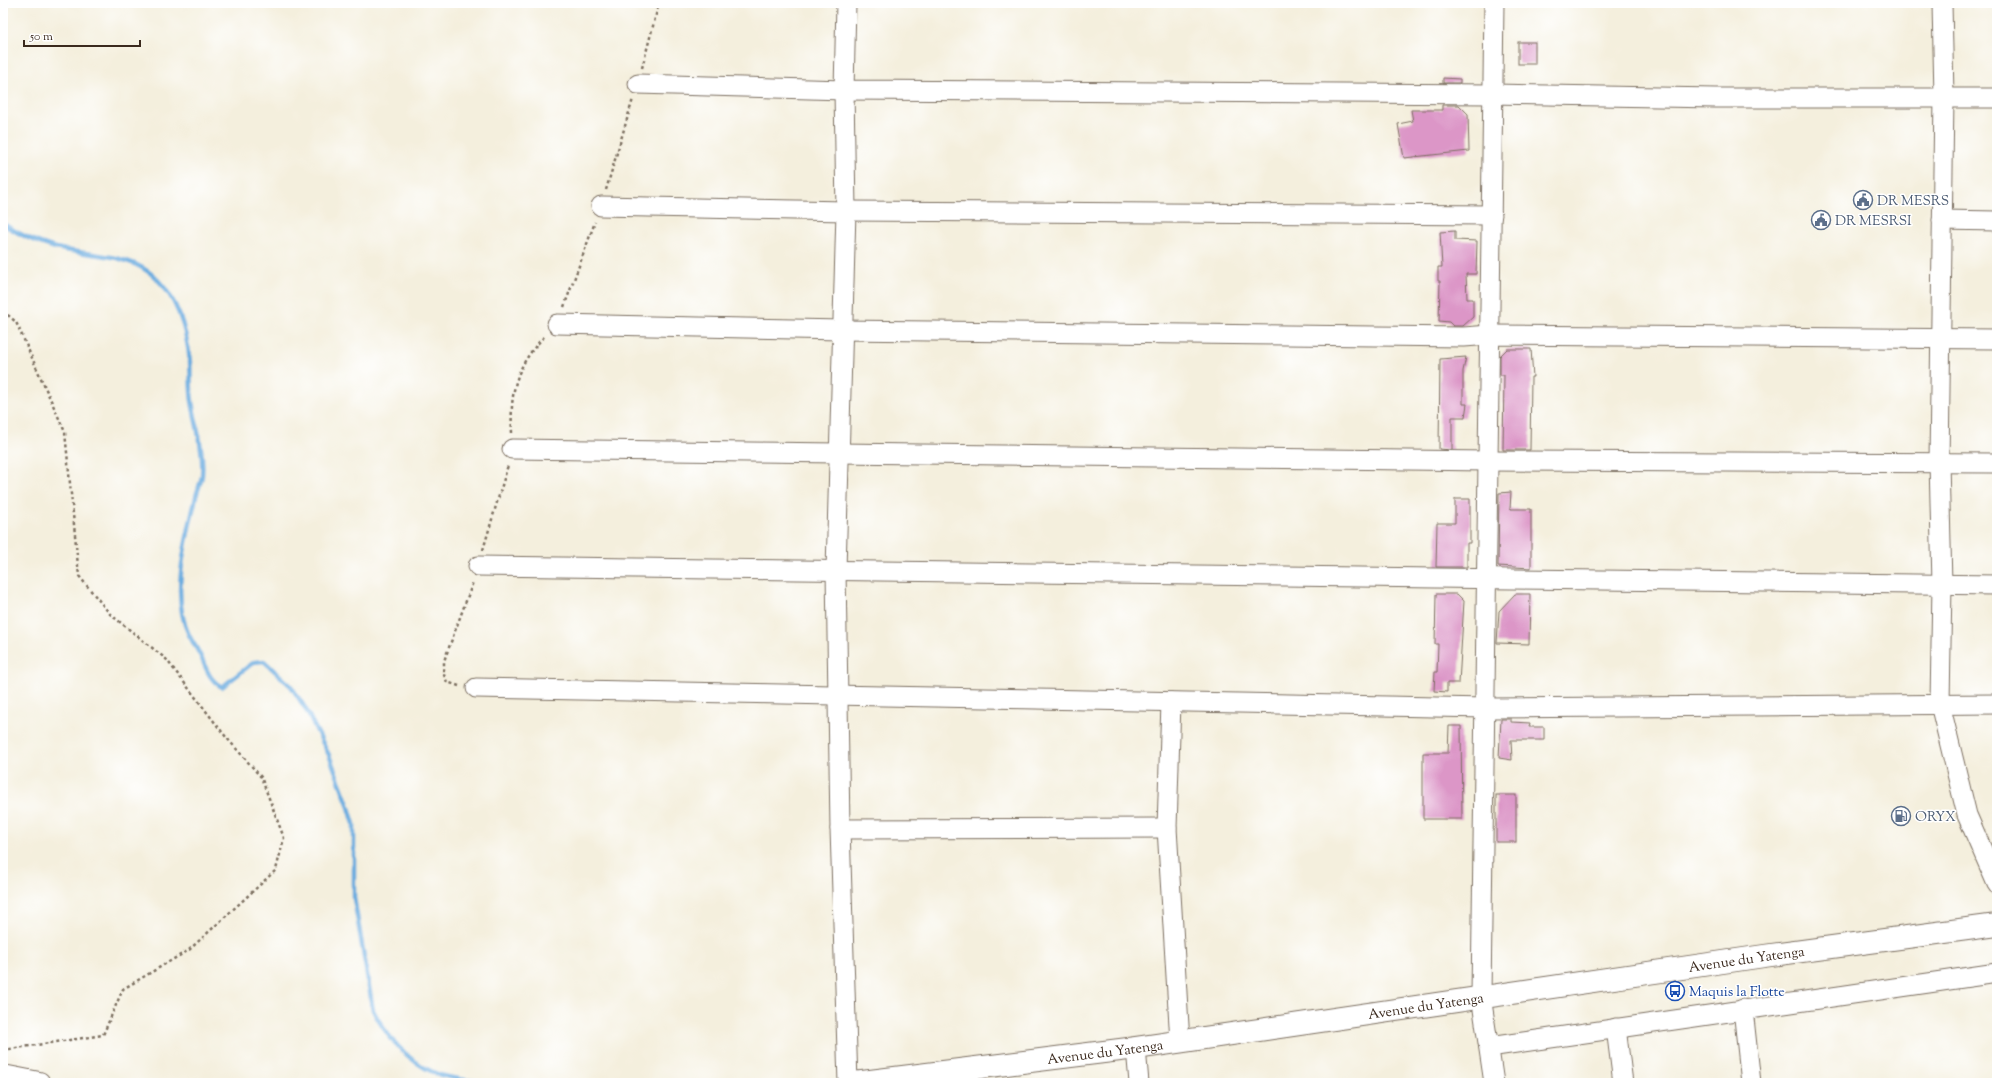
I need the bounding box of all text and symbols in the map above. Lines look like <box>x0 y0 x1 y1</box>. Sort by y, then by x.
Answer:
scale bar <box>24 22 140 48</box>
text: 50 m <box>29 28 53 46</box>
public building icon: DR MESRS <box>1852 189 1874 211</box>
place label: DR MESRS <box>1877 192 1949 212</box>
public building icon: DR MESRSI <box>1810 209 1832 231</box>
place label: DR MESRSI <box>1835 212 1912 232</box>
fuel station icon: ORYX <box>1890 805 1912 827</box>
place label: ORYX <box>1915 808 1956 828</box>
street label: Avenue du Yatenga <box>1687 943 1806 979</box>
bus stop icon: Maquis la Flotte <box>1664 980 1686 1002</box>
place label: Maquis la Flotte <box>1689 983 1785 1003</box>
street label: Avenue du Yatenga <box>1367 989 1486 1026</box>
street label: Avenue du Yatenga <box>1046 1036 1165 1071</box>

